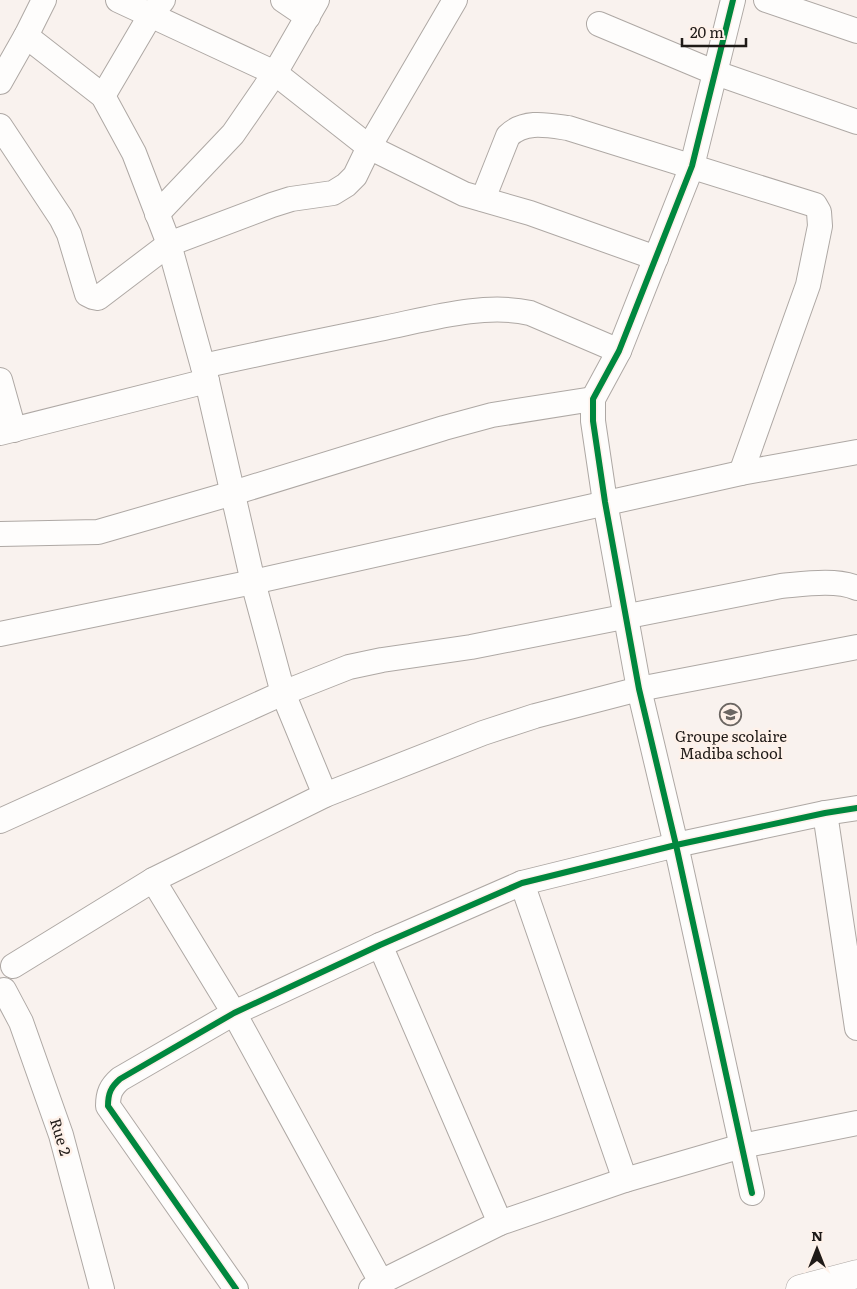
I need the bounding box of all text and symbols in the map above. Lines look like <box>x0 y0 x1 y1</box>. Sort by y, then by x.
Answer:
scale bar <box>682 15 746 47</box>
text: 20 m <box>690 20 724 43</box>
school or university icon: Groupe scolaire Madiba school <box>719 702 743 726</box>
place label: Groupe scolaire Madiba school <box>675 724 787 764</box>
street label: Rue 2 <box>45 1115 78 1159</box>
north arrow <box>792 1224 842 1274</box>
text: N <box>811 1225 823 1245</box>

